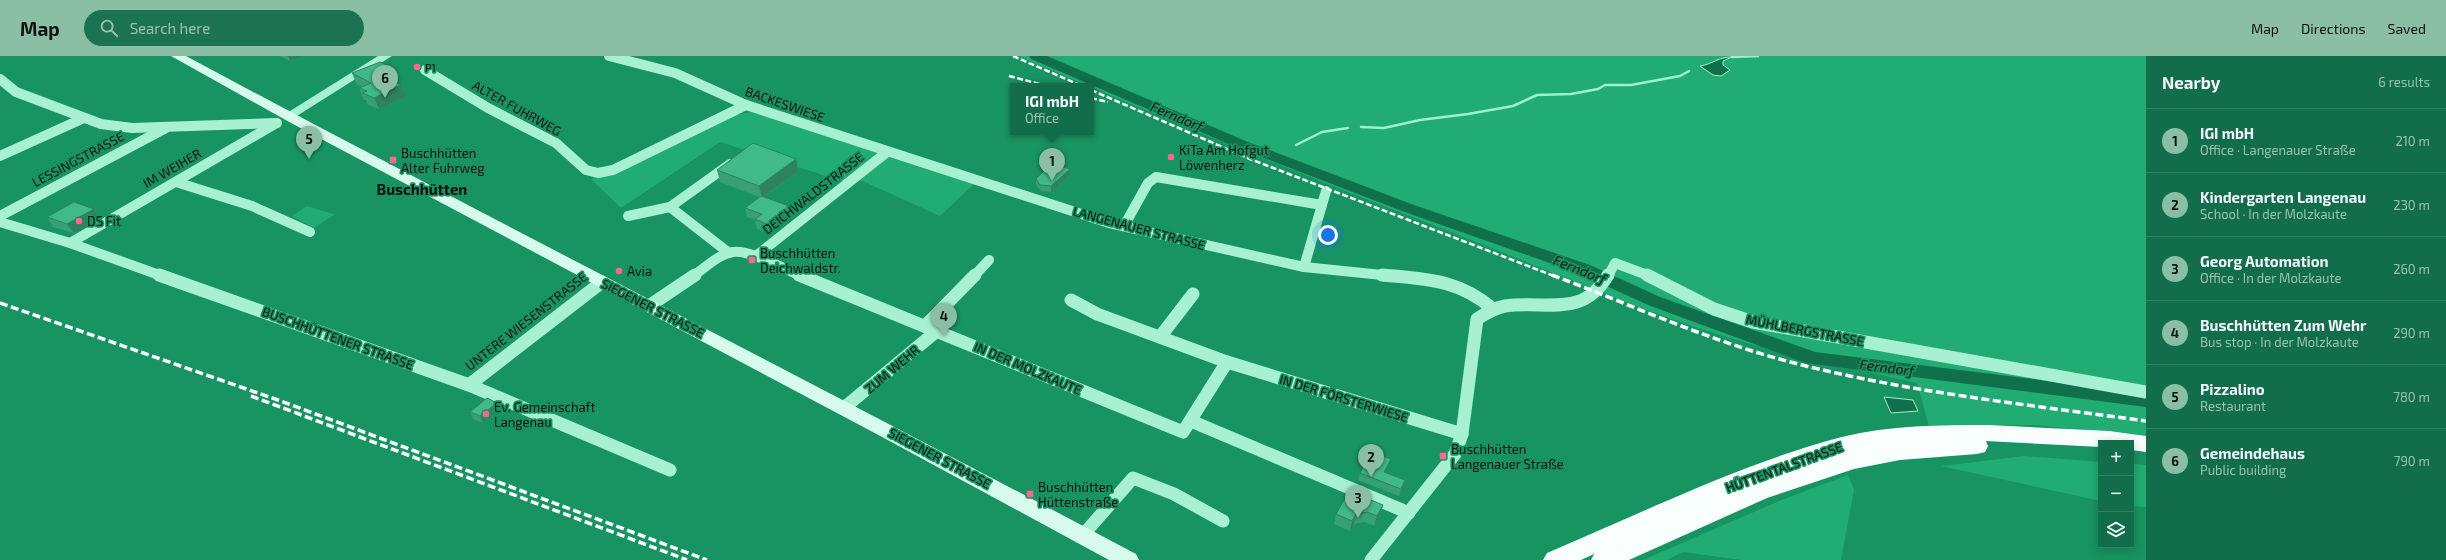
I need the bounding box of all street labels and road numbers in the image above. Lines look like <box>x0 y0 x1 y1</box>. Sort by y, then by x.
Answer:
street label: ALTER FUHRWEG <box>470 77 564 139</box>
street label: BACKESWIESE <box>743 83 827 125</box>
street label: LESSINGSTRASSE <box>29 128 127 190</box>
street label: IM WEIHER <box>140 145 204 191</box>
street label: DEICHWALDSTRASSE <box>759 149 867 237</box>
street label: LANGENAUER STRASSE <box>1071 203 1207 253</box>
street label: UNTERE WIESENSTRASSE <box>462 268 590 374</box>
street label: SIEGENER STRASSE <box>599 275 707 341</box>
street label: BUSCHHÜTTENER STRASSE <box>260 303 416 373</box>
street label: MÜHLBERGSTRASSE <box>1745 311 1865 349</box>
street label: IN DER MOLZKAUTE <box>972 338 1084 398</box>
street label: ZUM WEHR <box>861 342 923 396</box>
street label: IN DER FÖRSTERWIESE <box>1278 371 1410 425</box>
street label: SIEGENER STRASSE <box>886 424 994 492</box>
street label: HÜTTENTALSTRASSE <box>1723 438 1845 496</box>

